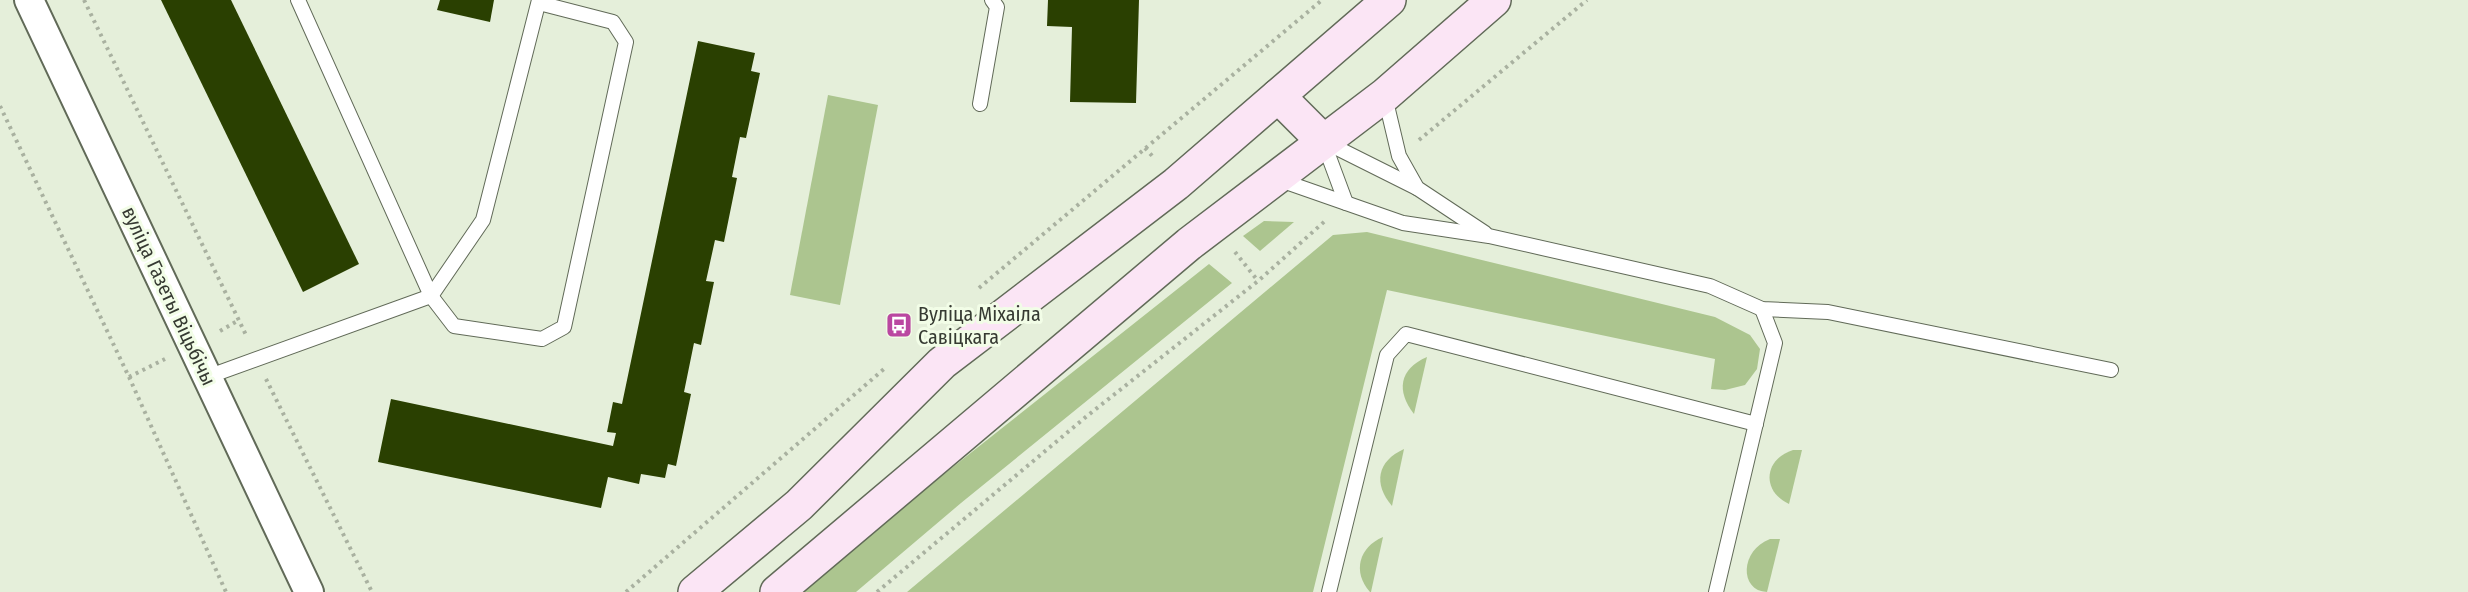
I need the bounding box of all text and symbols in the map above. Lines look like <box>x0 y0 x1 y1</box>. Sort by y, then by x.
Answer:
street label: вуліца Газеты Віцьбічы <box>117 203 221 389</box>
place label: Вуліца Міхаіла Савіцкага <box>918 302 1041 349</box>
bus stop icon: Вуліца Міхаіла Савіцкага <box>884 310 914 340</box>

